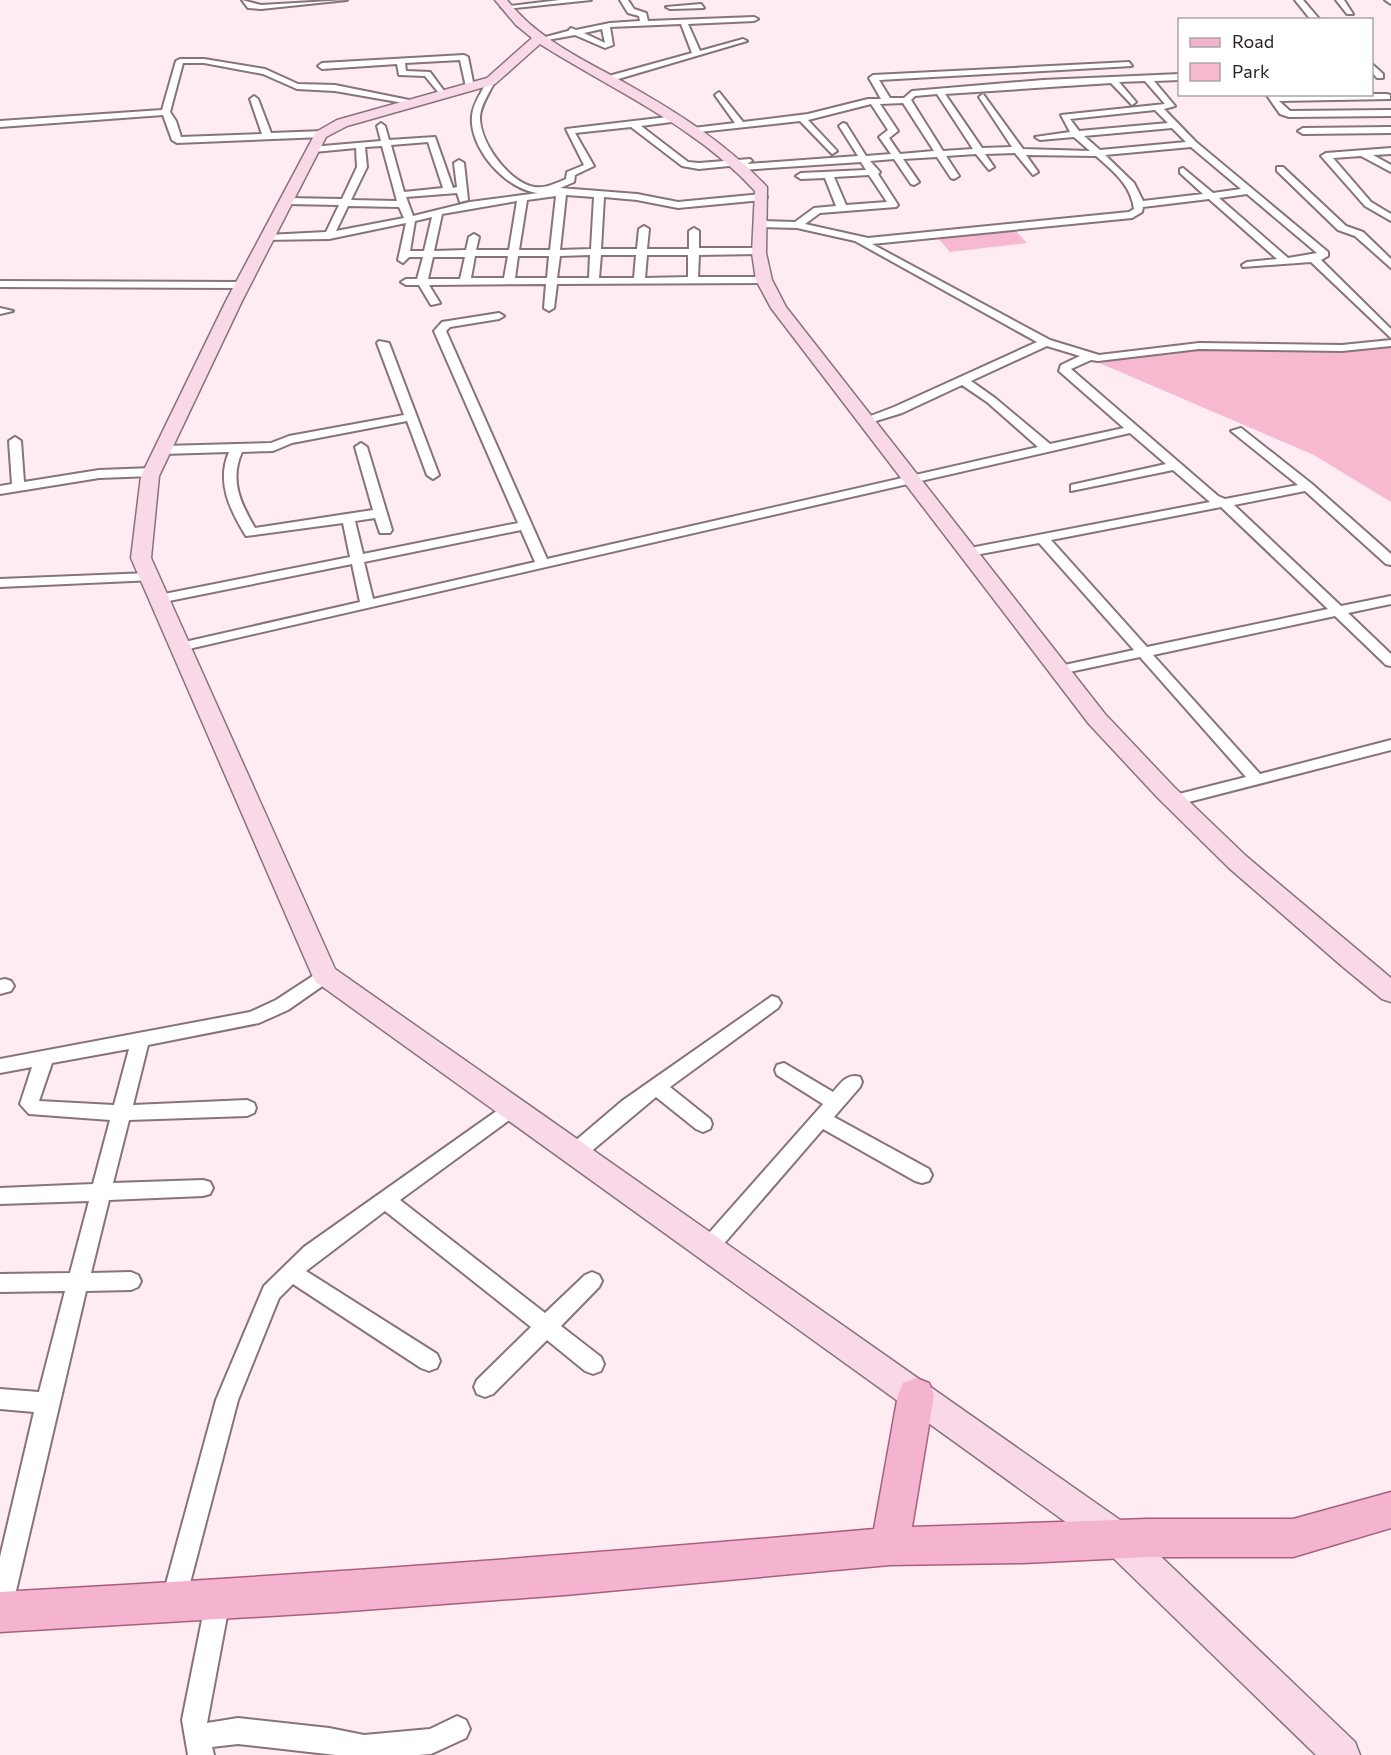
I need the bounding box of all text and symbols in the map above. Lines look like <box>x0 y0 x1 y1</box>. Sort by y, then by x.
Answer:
legend <box>1178 18 1373 96</box>
text: Road <box>1232 30 1274 52</box>
text: Park <box>1232 60 1270 82</box>

